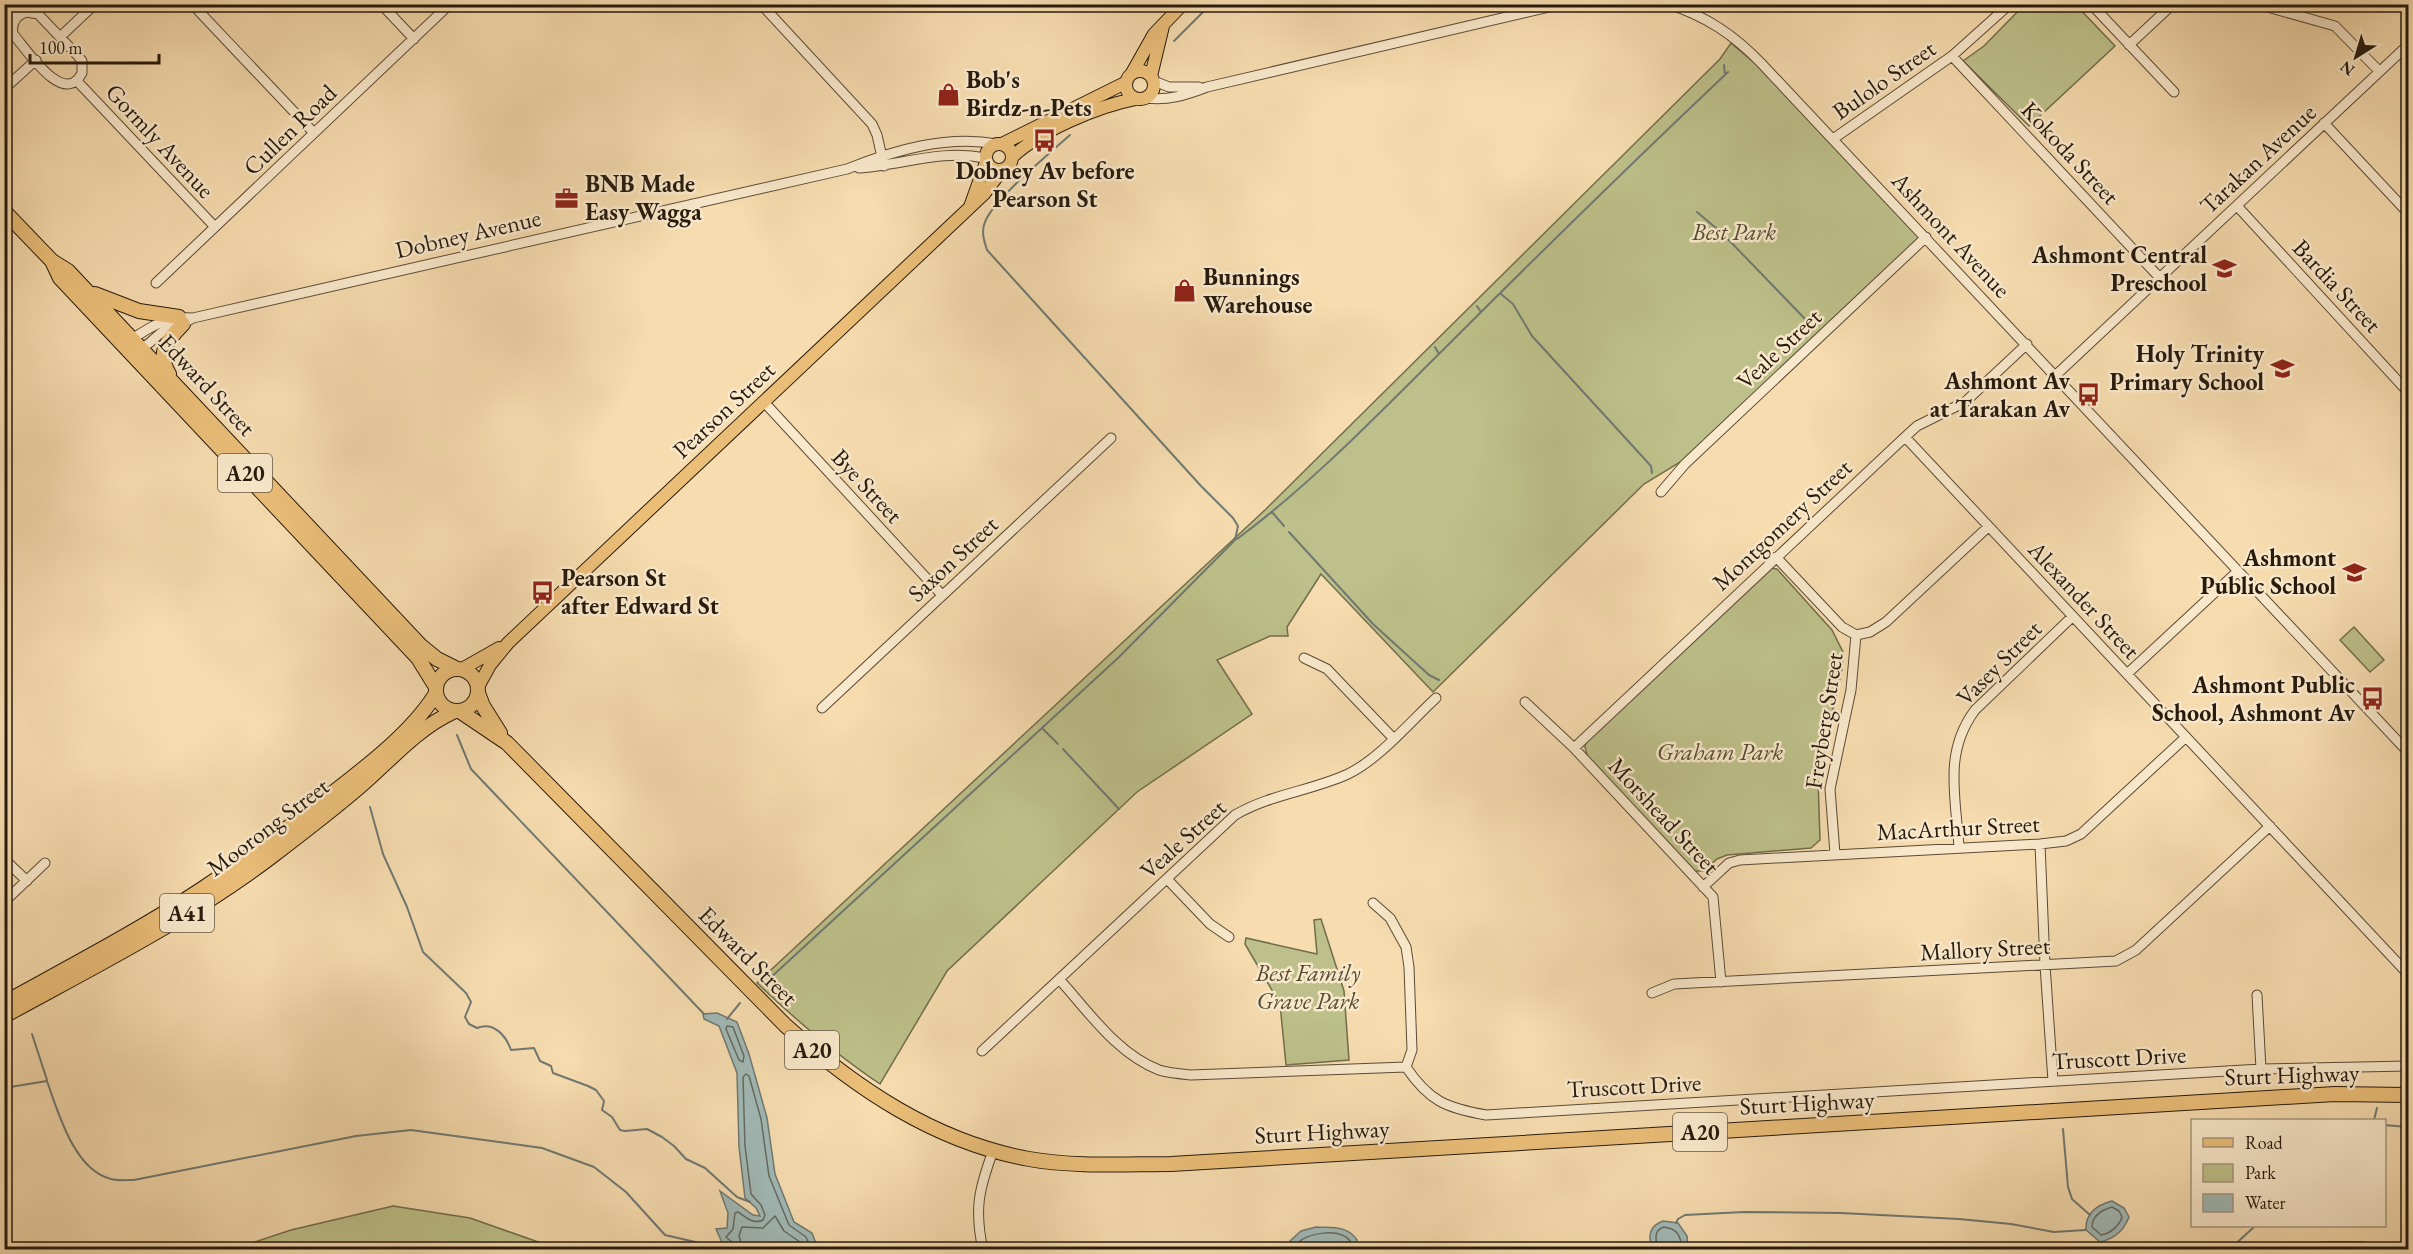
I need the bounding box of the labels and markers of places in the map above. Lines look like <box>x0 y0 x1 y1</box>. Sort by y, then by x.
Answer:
place label: Bob's Birdz-n-Pets <box>966 64 1092 123</box>
shop icon: Bob's Birdz-n-Pets <box>935 81 961 107</box>
bus stop icon: Dobney Av before Pearson St <box>1032 128 1058 154</box>
place label: Dobney Av before Pearson St <box>955 155 1135 214</box>
place label: BNB Made Easy Wagga <box>585 168 702 228</box>
office icon: BNB Made Easy Wagga <box>554 185 580 211</box>
place label: Ashmont Central Preschool <box>2031 239 2207 298</box>
school or university icon: Ashmont Central Preschool <box>2212 256 2238 282</box>
place label: Bunnings Warehouse <box>1203 261 1312 320</box>
shop icon: Bunnings Warehouse <box>1172 278 1198 304</box>
place label: Holy Trinity Primary School <box>2110 338 2264 398</box>
school or university icon: Holy Trinity Primary School <box>2269 355 2295 381</box>
place label: Ashmont Av at Tarakan Av <box>1930 365 2070 424</box>
bus stop icon: Ashmont Av at Tarakan Av <box>2075 382 2101 408</box>
place label: Ashmont Public School <box>2200 542 2336 601</box>
school or university icon: Ashmont Public School <box>2341 559 2367 585</box>
place label: Pearson St after Edward St <box>561 562 719 621</box>
bus stop icon: Pearson St after Edward St <box>530 579 556 605</box>
place label: Ashmont Public School, Ashmont Av <box>2152 669 2355 728</box>
bus stop icon: Ashmont Public School, Ashmont Av <box>2360 686 2386 712</box>

